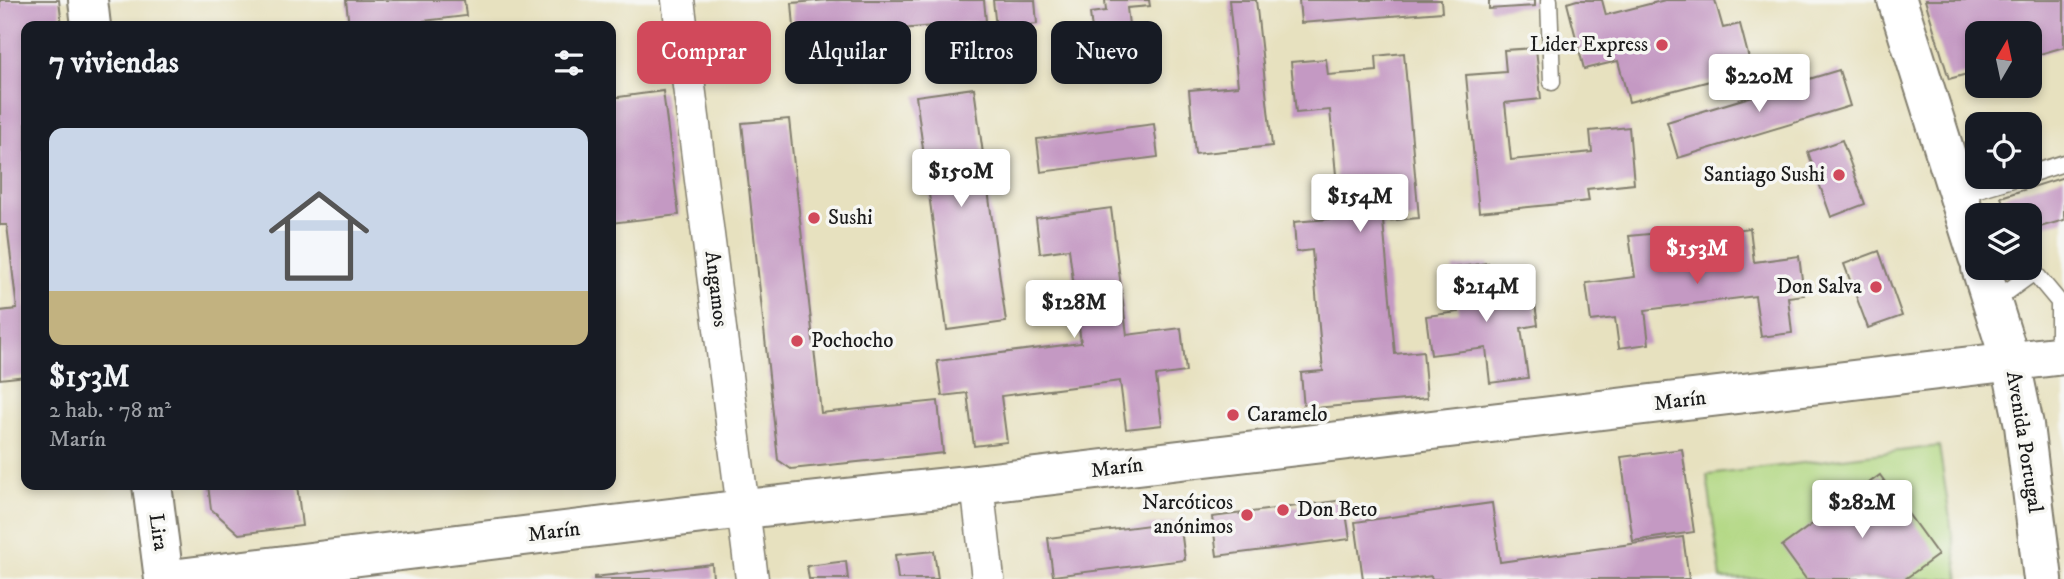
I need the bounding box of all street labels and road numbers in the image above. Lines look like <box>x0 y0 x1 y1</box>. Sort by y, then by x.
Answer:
street label: Angamos <box>698 249 734 329</box>
street label: Avenida Portugal <box>2000 369 2048 515</box>
street label: Marín <box>1652 385 1708 417</box>
street label: Marín <box>1089 452 1145 484</box>
street label: Lira <box>143 512 173 552</box>
street label: Marín <box>526 516 582 548</box>

